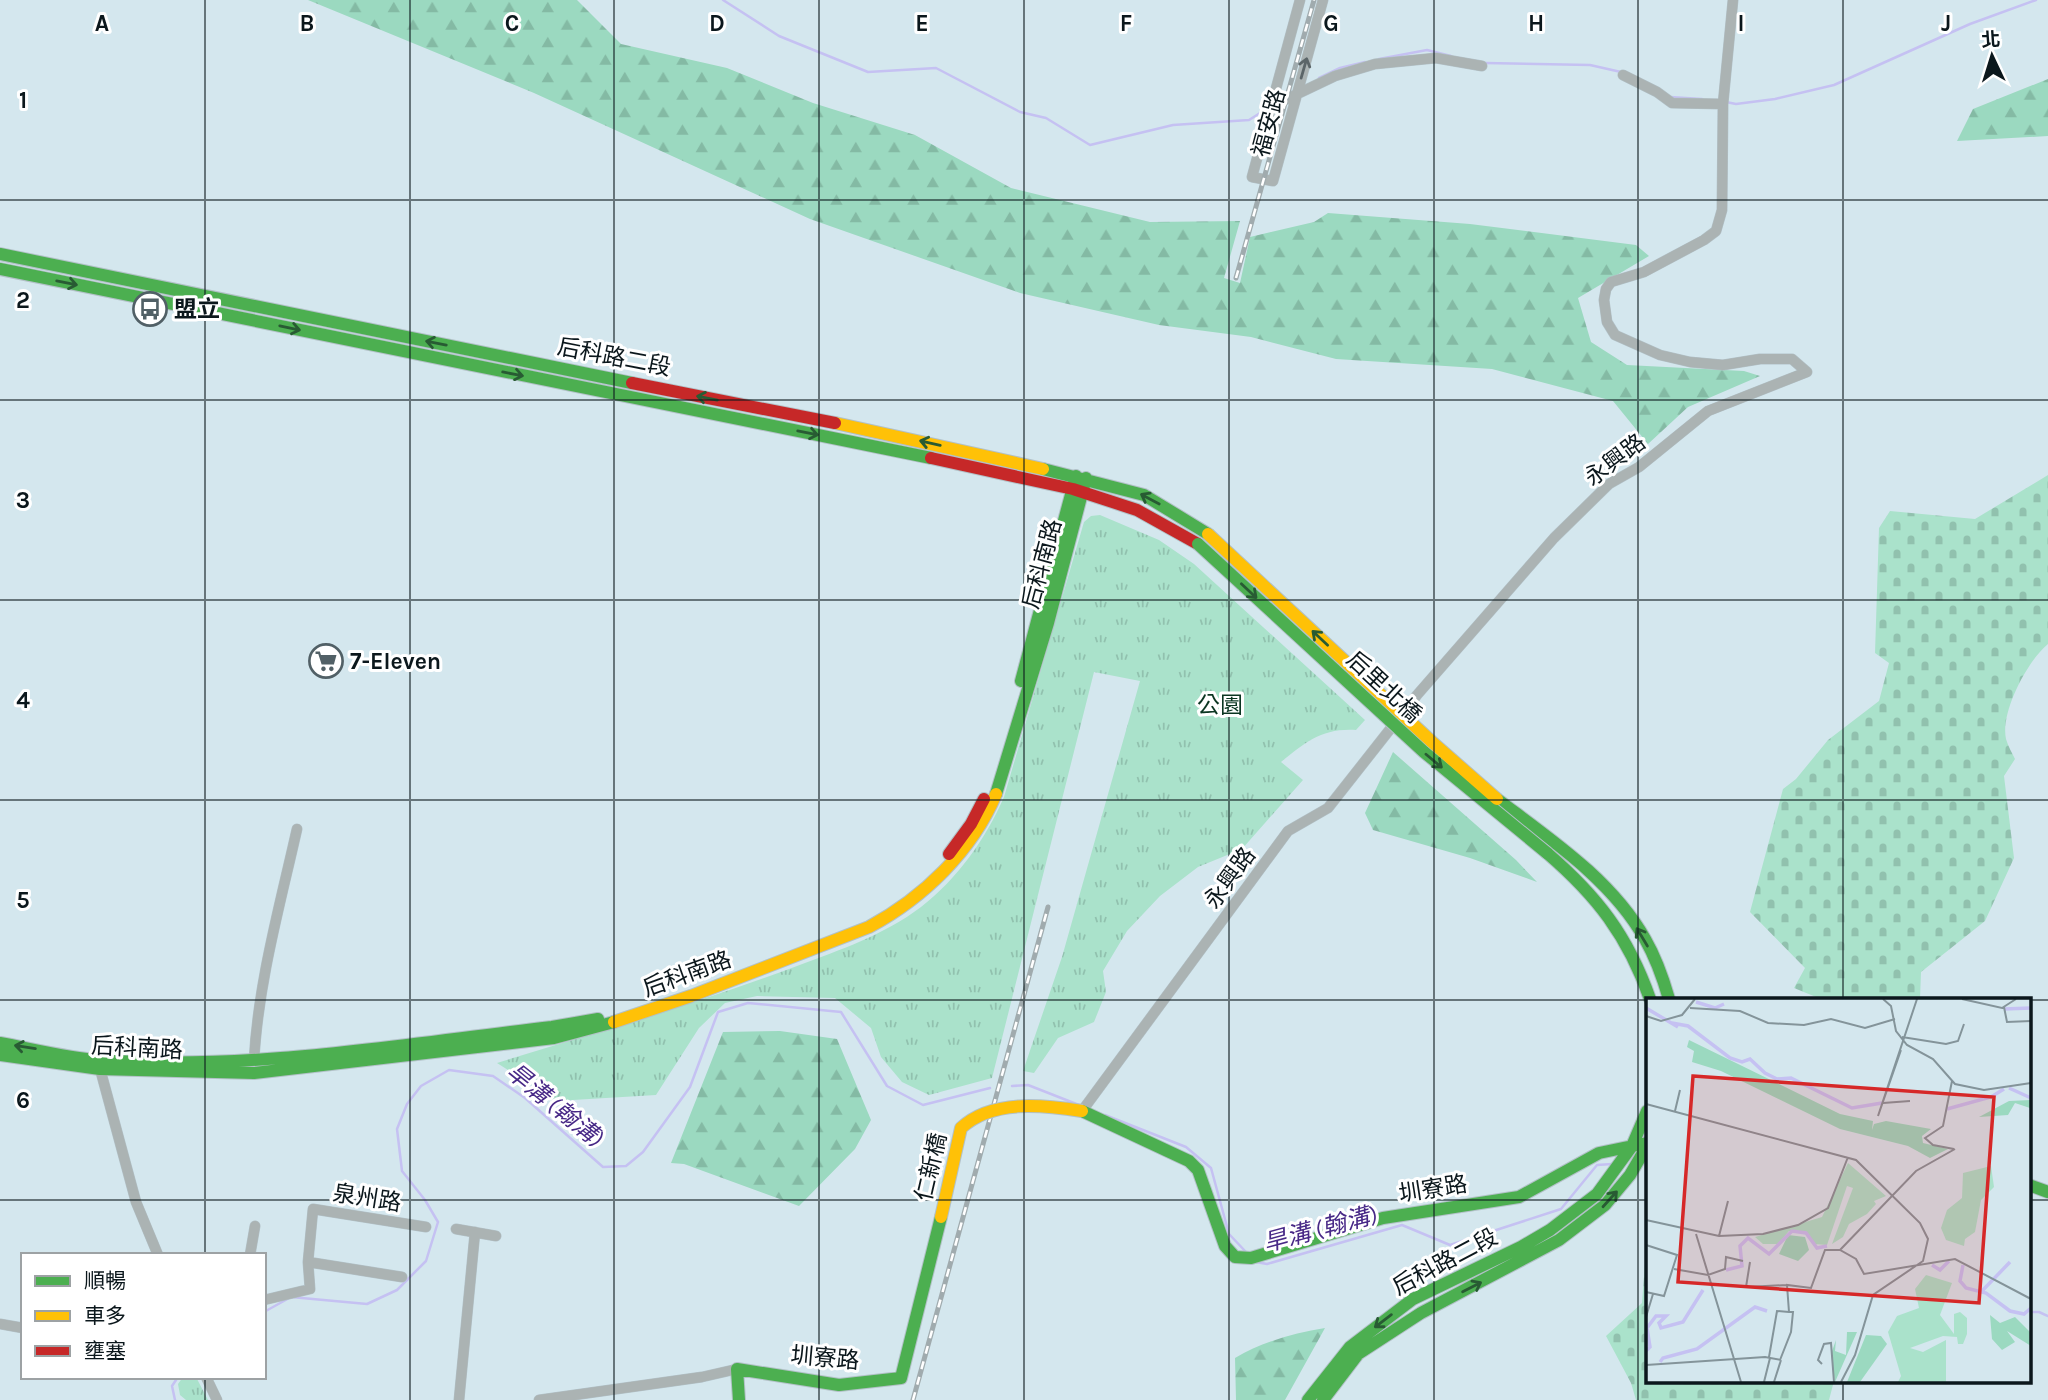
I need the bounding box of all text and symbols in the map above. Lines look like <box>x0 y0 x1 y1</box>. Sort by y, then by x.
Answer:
text: A <box>95 10 109 37</box>
text: B <box>300 10 314 37</box>
text: C <box>505 10 519 37</box>
text: D <box>709 10 725 37</box>
text: E <box>915 10 929 37</box>
text: F <box>1120 10 1132 37</box>
text: G <box>1323 10 1339 37</box>
text: H <box>1528 10 1544 37</box>
text: I <box>1737 10 1745 37</box>
text: J <box>1941 10 1951 37</box>
north arrow <box>1957 21 2027 91</box>
text: 北 <box>1981 28 2001 52</box>
one-way arrow <box>1299 57 1312 79</box>
street label: 福安路 <box>1247 86 1291 160</box>
text: 1 <box>19 87 27 114</box>
one-way arrow <box>55 276 78 290</box>
text: 2 <box>16 287 30 314</box>
bus stop icon: 盟立 <box>131 290 169 328</box>
place label: 盟立 <box>174 296 220 323</box>
one-way arrow <box>278 322 301 336</box>
street label: 后科路二段 <box>555 333 673 381</box>
one-way arrow <box>425 336 448 349</box>
one-way arrow <box>501 368 524 381</box>
one-way arrow <box>696 390 719 404</box>
one-way arrow <box>796 426 819 440</box>
street label: 永興路 <box>1579 428 1651 492</box>
one-way arrow <box>919 436 942 449</box>
text: 3 <box>16 487 30 514</box>
one-way arrow <box>1140 492 1161 505</box>
street label: 后科南路 <box>1017 516 1067 612</box>
one-way arrow <box>1240 582 1257 599</box>
one-way arrow <box>1311 629 1328 646</box>
supermarket icon: 7-Eleven <box>307 642 345 680</box>
street label: 后里北橋 <box>1341 646 1427 728</box>
place label: 7-Eleven <box>350 648 441 675</box>
text: 4 <box>16 687 30 714</box>
park label: 公園 <box>1197 692 1243 719</box>
one-way arrow <box>1425 753 1443 769</box>
street label: 永興路 <box>1199 842 1261 914</box>
text: 5 <box>16 887 30 914</box>
one-way arrow <box>1635 927 1649 947</box>
street label: 后科南路 <box>639 946 735 1002</box>
inset map <box>1646 998 2030 1382</box>
street label: 后科南路 <box>90 1032 184 1064</box>
one-way arrow <box>14 1040 37 1053</box>
water label: 旱溝 (翰溝) <box>501 1057 609 1153</box>
text: 6 <box>16 1087 30 1114</box>
street label: 仁新橋 <box>910 1130 952 1204</box>
street label: 圳寮路 <box>1397 1170 1469 1208</box>
street label: 泉州路 <box>331 1179 403 1217</box>
one-way arrow <box>1601 1191 1618 1208</box>
water label: 旱溝 (翰溝) <box>1260 1200 1380 1258</box>
street label: 后科路二段 <box>1388 1223 1502 1301</box>
legend <box>21 1253 266 1379</box>
text: 順暢 <box>84 1269 126 1293</box>
one-way arrow <box>1461 1279 1482 1293</box>
text: 車多 <box>84 1304 126 1328</box>
one-way arrow <box>1374 1314 1393 1328</box>
text: 壅塞 <box>84 1339 126 1363</box>
street label: 圳寮路 <box>789 1342 861 1374</box>

